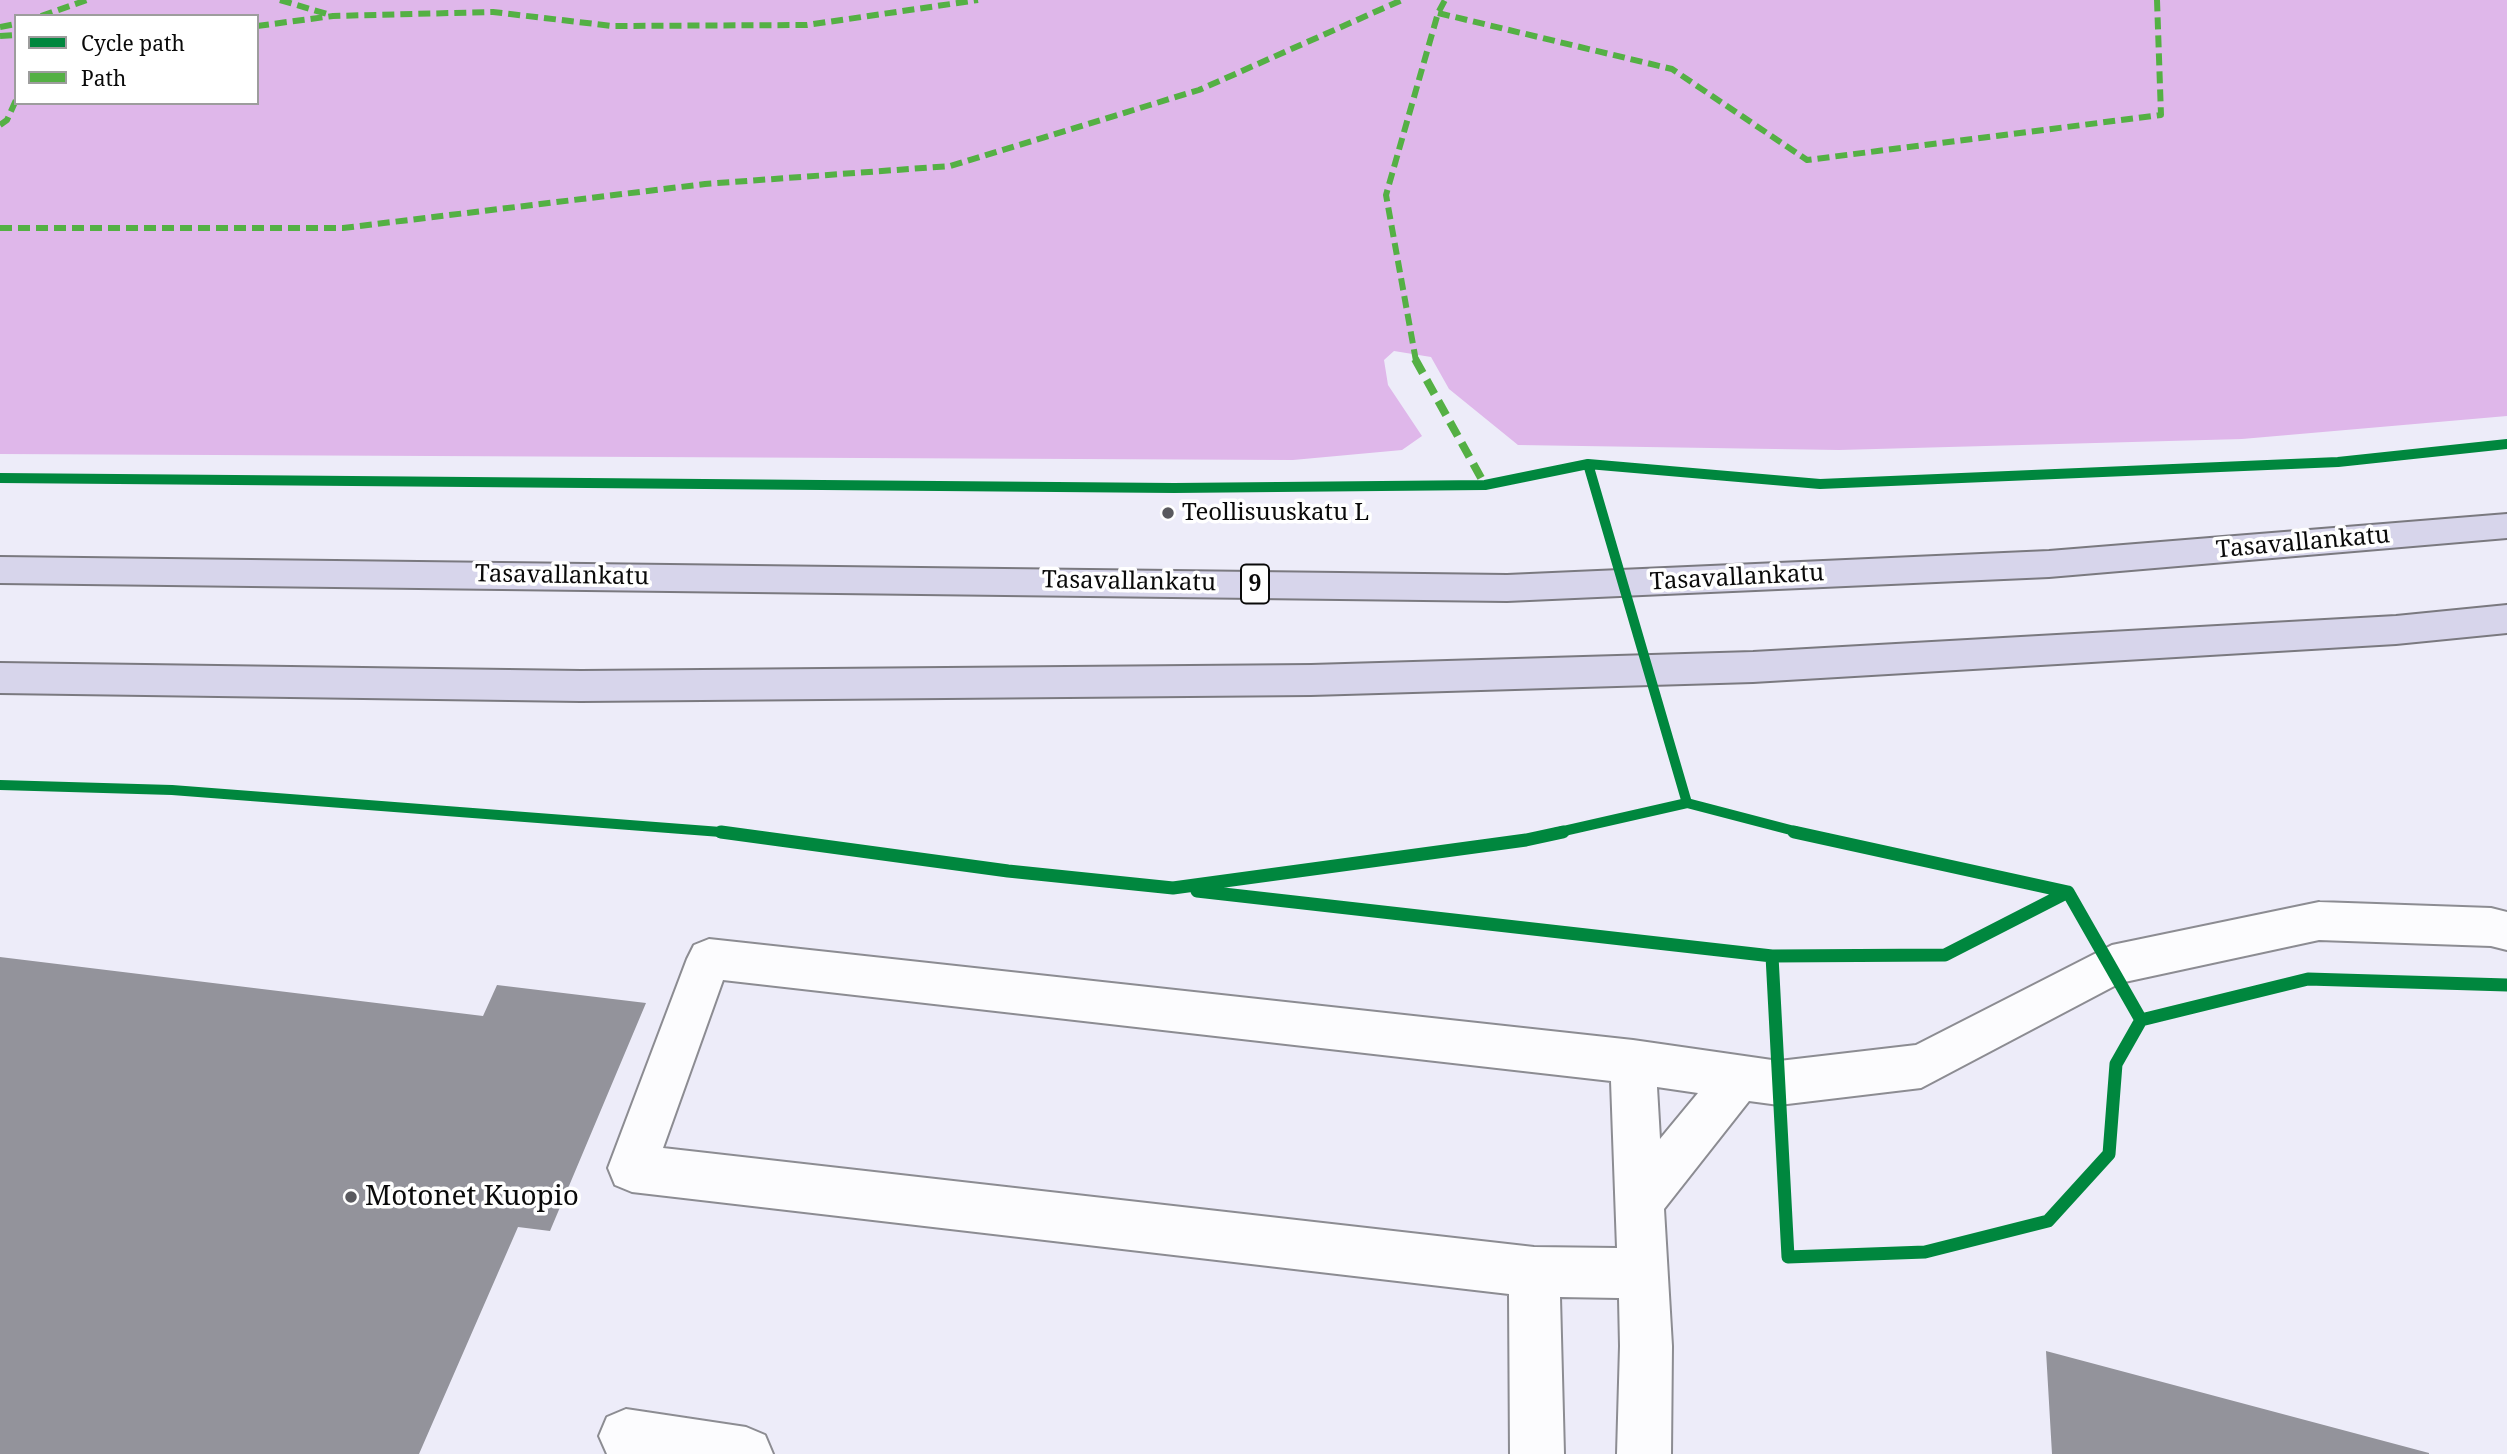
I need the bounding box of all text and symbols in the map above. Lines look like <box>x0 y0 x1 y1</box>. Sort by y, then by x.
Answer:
legend <box>14 14 259 105</box>
text: Cycle path <box>81 29 185 57</box>
text: Path <box>81 64 126 92</box>
place label: Teollisuuskatu L <box>1182 499 1369 527</box>
marker: Teollisuuskatu L <box>1160 505 1176 521</box>
street label: Tasavallankatu <box>2215 521 2391 565</box>
street label: Tasavallankatu <box>1649 559 1825 597</box>
street label: Tasavallankatu <box>475 560 649 592</box>
road number: 9 <box>1241 564 1269 604</box>
street label: Tasavallankatu <box>1042 566 1216 598</box>
place label: Motonet Kuopio <box>365 1180 579 1214</box>
marker: Motonet Kuopio <box>343 1189 359 1205</box>

